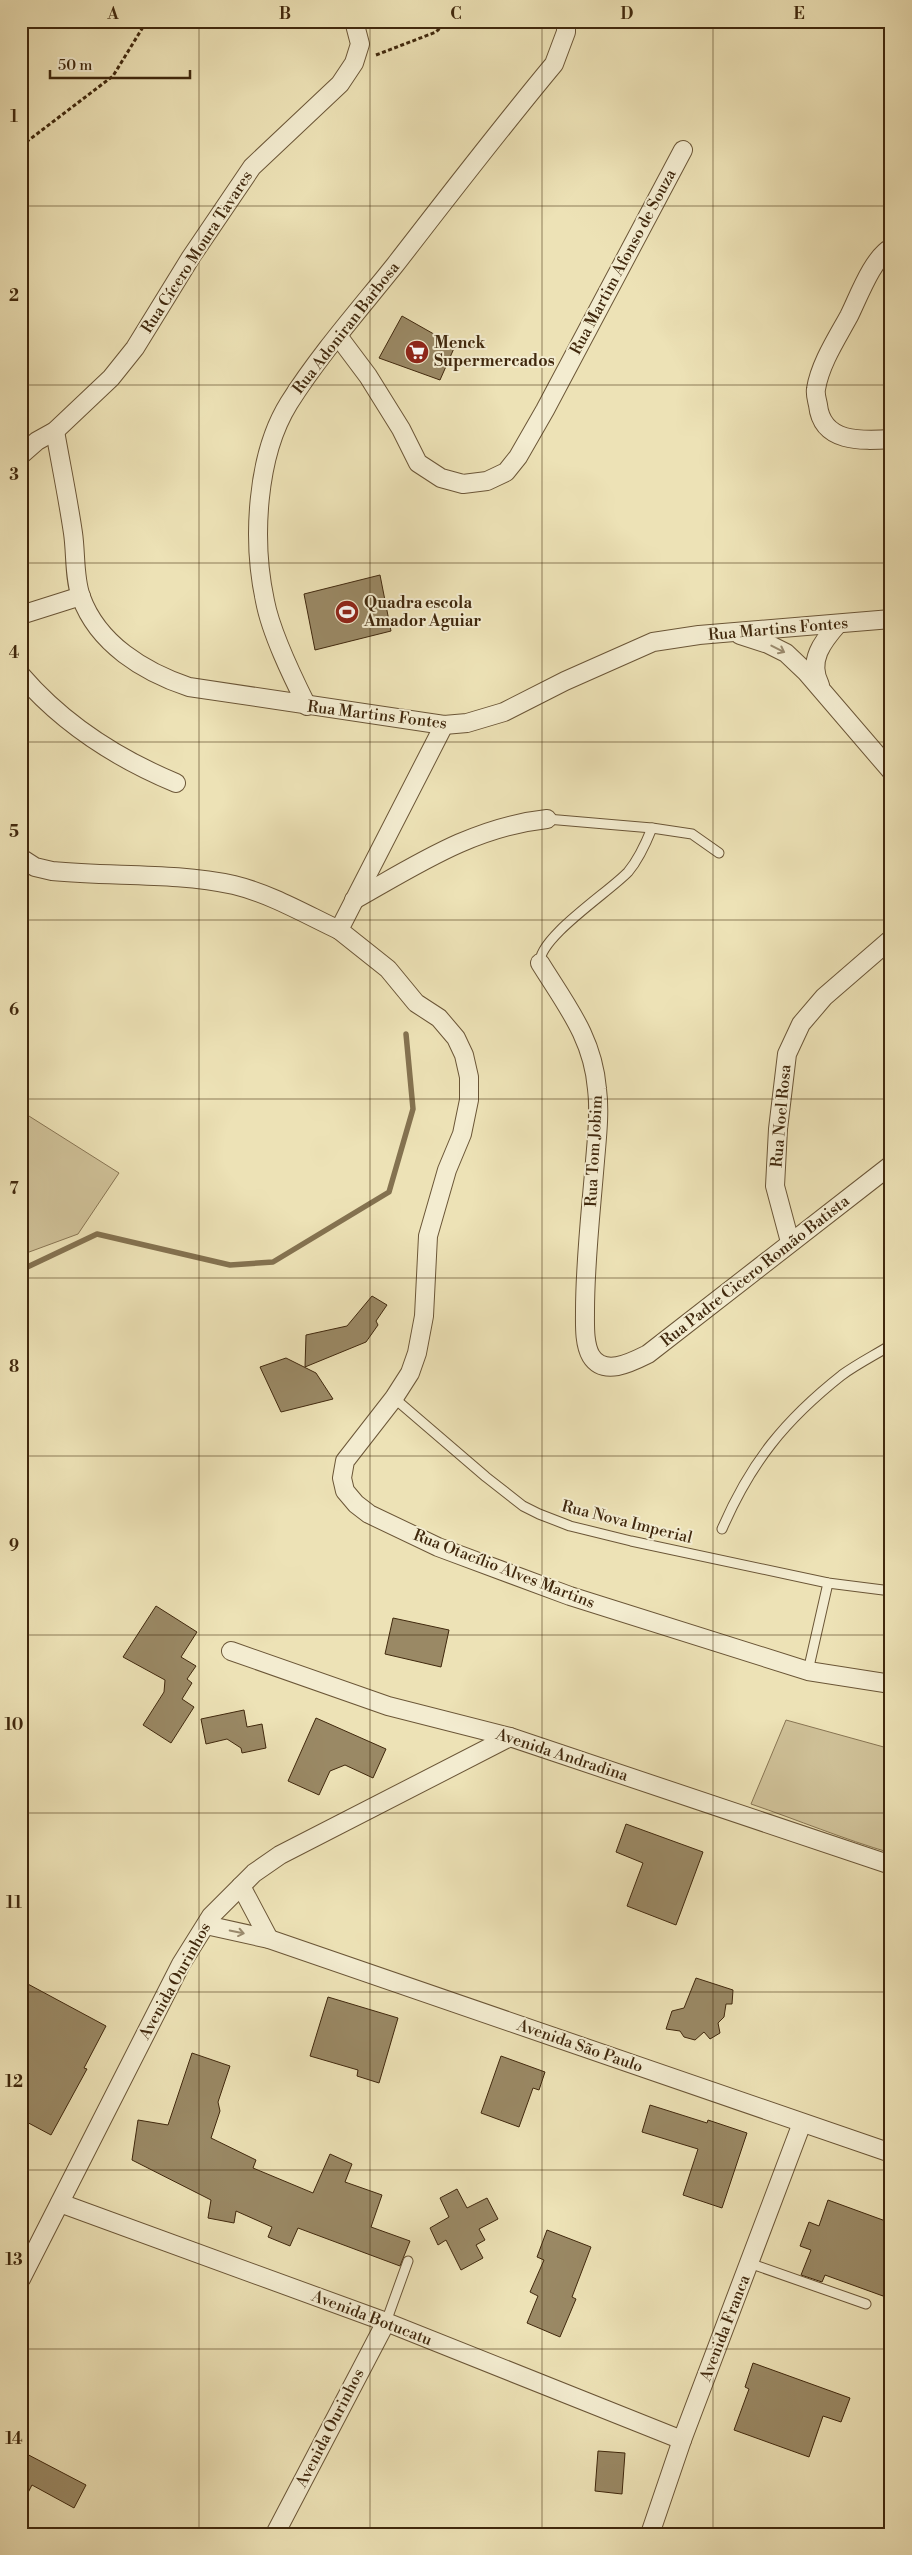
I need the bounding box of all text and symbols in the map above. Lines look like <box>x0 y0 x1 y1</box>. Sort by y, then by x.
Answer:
text: A <box>106 4 119 24</box>
text: B <box>279 4 291 24</box>
text: C <box>450 4 462 24</box>
text: D <box>621 4 634 24</box>
text: E <box>793 4 805 24</box>
scale bar <box>50 48 190 80</box>
text: 50 m <box>58 56 92 75</box>
text: 1 <box>10 107 18 127</box>
street label: Rua Martim Afonso de Souza <box>566 165 681 358</box>
street label: Rua Cícero Moura Tavares <box>137 167 257 337</box>
street label: Rua Adoniran Barbosa <box>288 257 404 398</box>
text: 2 <box>9 286 19 306</box>
place label: Menck Supermercados <box>434 333 555 371</box>
supermarket icon: Menck Supermercados <box>404 339 430 365</box>
text: 3 <box>9 465 19 485</box>
place label: Quadra escola Amador Aguiar <box>363 593 481 631</box>
sports icon: Quadra escola Amador Aguiar <box>334 599 360 625</box>
street label: Rua Martins Fontes <box>707 613 849 645</box>
text: 4 <box>9 643 20 663</box>
one-way arrow <box>770 645 785 654</box>
street label: Rua Martins Fontes <box>306 697 448 733</box>
text: 5 <box>9 822 19 842</box>
text: 6 <box>9 1000 19 1020</box>
street label: Rua Noel Rosa <box>767 1063 796 1168</box>
street label: Rua Tom Jobim <box>581 1095 607 1207</box>
text: 7 <box>9 1179 19 1199</box>
street label: Rua Padre Cicero Romão Batista <box>657 1190 854 1351</box>
text: 8 <box>9 1357 19 1377</box>
street label: Rua Nova Imperial <box>560 1496 695 1548</box>
street label: Rua Otacílio Alves Martins <box>410 1525 598 1613</box>
text: 9 <box>9 1536 19 1556</box>
text: 10 <box>5 1715 23 1735</box>
street label: Avenida Andradina <box>492 1724 631 1786</box>
text: 11 <box>6 1893 22 1913</box>
street label: Avenida Ourinhos <box>134 1919 215 2044</box>
one-way arrow <box>229 1928 245 1937</box>
street label: Avenida São Paulo <box>513 2015 646 2077</box>
text: 12 <box>5 2072 23 2092</box>
text: 13 <box>5 2250 23 2270</box>
street label: Avenida Franca <box>695 2271 755 2385</box>
street label: Avenida Botucatu <box>308 2286 435 2350</box>
street label: Avenida Ourinhos <box>291 2365 369 2492</box>
text: 14 <box>5 2429 23 2449</box>

